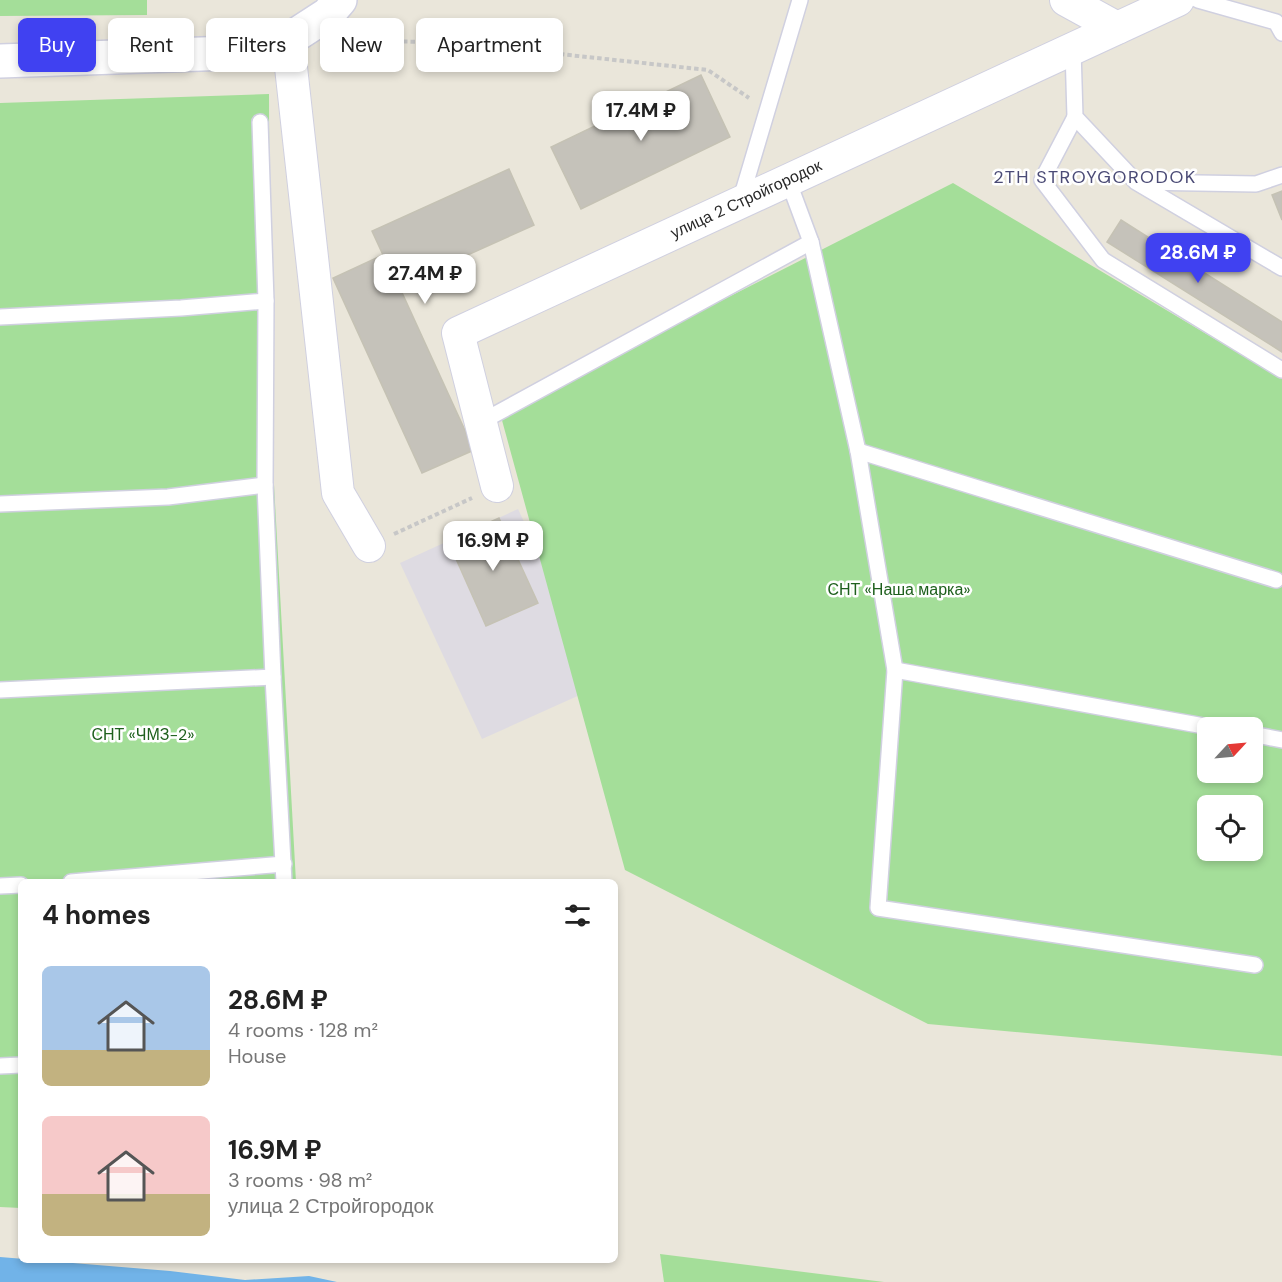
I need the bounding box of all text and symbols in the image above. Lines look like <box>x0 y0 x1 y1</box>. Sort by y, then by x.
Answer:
chip: Buy <box>18 18 96 72</box>
chip: Rent <box>108 18 194 72</box>
chip: Filters <box>206 18 308 72</box>
chip: New <box>320 18 404 72</box>
chip: Apartment <box>416 18 563 72</box>
pin: 17.4M ₽ <box>586 91 696 142</box>
text: 17.4M ₽ <box>606 97 676 123</box>
street label: улица 2 Стройгородок <box>667 154 826 243</box>
district label: 2TH STROYGORODOK <box>993 165 1197 189</box>
pin: 28.6M ₽ <box>1143 233 1253 284</box>
text: 28.6M ₽ <box>1160 239 1236 265</box>
pin: 27.4M ₽ <box>370 254 480 305</box>
text: 27.4M ₽ <box>388 260 462 286</box>
pin: 16.9M ₽ <box>438 521 548 572</box>
text: 16.9M ₽ <box>457 527 529 553</box>
park label: СНТ «Наша марка» <box>827 579 971 600</box>
north arrow <box>1197 717 1263 783</box>
map controls <box>1197 717 1263 861</box>
park label: СНТ «ЧМЗ-2» <box>91 724 195 745</box>
button: locate <box>1197 795 1263 861</box>
text: 4 homes <box>42 898 151 932</box>
icon: filters <box>561 899 594 932</box>
text: 28.6M ₽ <box>228 983 328 1017</box>
icon: home <box>90 990 162 1062</box>
text: 4 rooms · 128 m² <box>228 1017 378 1043</box>
text: House <box>228 1043 286 1069</box>
text: 16.9M ₽ <box>228 1133 322 1167</box>
icon: home <box>90 1140 162 1212</box>
text: 3 rooms · 98 m² <box>228 1167 372 1193</box>
text: улица 2 Стройгородок <box>228 1193 434 1219</box>

